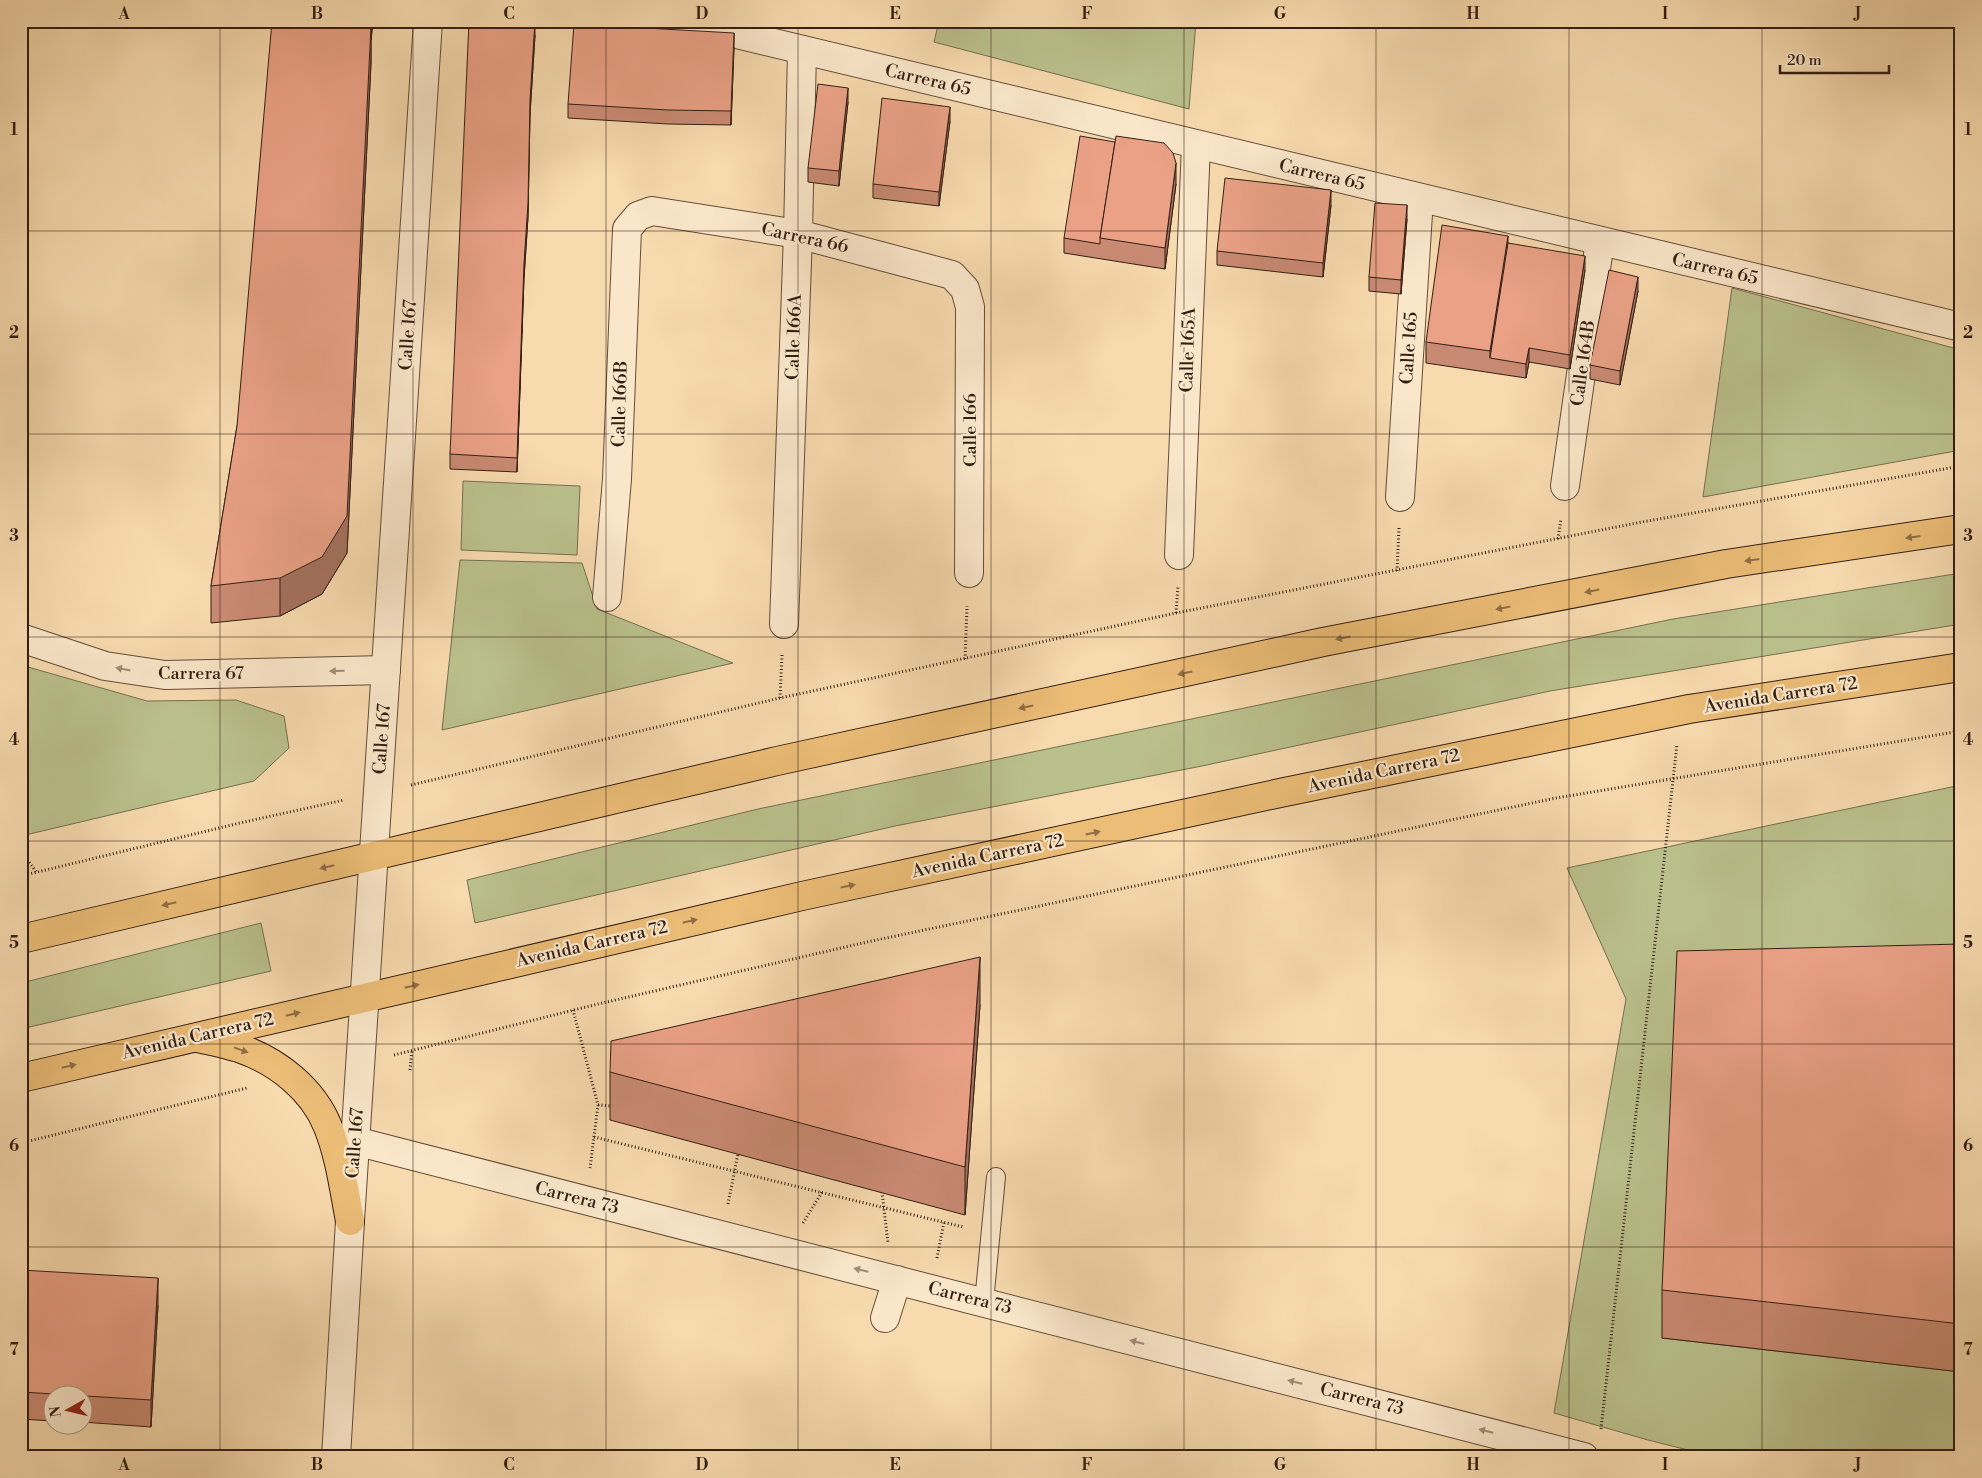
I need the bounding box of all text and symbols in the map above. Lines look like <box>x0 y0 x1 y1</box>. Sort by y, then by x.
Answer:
text: A <box>117 4 130 24</box>
text: B <box>311 4 323 24</box>
text: C <box>503 4 515 24</box>
text: D <box>696 4 709 24</box>
text: E <box>889 4 901 24</box>
text: F <box>1081 4 1093 24</box>
text: G <box>1274 4 1287 24</box>
text: H <box>1466 4 1480 24</box>
text: I <box>1662 4 1668 24</box>
text: J <box>1853 4 1861 24</box>
scale bar <box>1780 42 1888 74</box>
text: 20 m <box>1787 51 1822 70</box>
street label: Carrera 65 <box>883 59 973 101</box>
text: 1 <box>10 120 18 140</box>
text: 1 <box>1964 120 1972 140</box>
street label: Carrera 65 <box>1277 154 1367 196</box>
street label: Carrera 66 <box>759 218 851 258</box>
street label: Carrera 65 <box>1670 248 1760 290</box>
street label: Calle 166A <box>781 293 807 380</box>
street label: Calle 167 <box>394 299 422 371</box>
street label: Calle 165A <box>1175 306 1201 393</box>
street label: Calle 165 <box>1395 311 1423 385</box>
street label: Calle 164B <box>1566 318 1600 408</box>
text: 2 <box>9 323 19 343</box>
text: 2 <box>1963 323 1973 343</box>
street label: Calle 166B <box>607 360 633 448</box>
street label: Calle 166 <box>959 393 982 467</box>
text: 3 <box>9 526 19 546</box>
text: 3 <box>1963 526 1973 546</box>
one-way arrow <box>1904 533 1920 541</box>
one-way arrow <box>1743 557 1759 565</box>
one-way arrow <box>1584 587 1600 595</box>
one-way arrow <box>1495 604 1511 612</box>
one-way arrow <box>1335 635 1351 643</box>
street label: Carrera 67 <box>158 662 244 685</box>
one-way arrow <box>114 665 130 673</box>
one-way arrow <box>329 668 345 676</box>
one-way arrow <box>1176 669 1192 677</box>
street label: Avenida Carrera 72 <box>1702 672 1859 719</box>
street label: Calle 167 <box>368 703 396 775</box>
one-way arrow <box>1018 703 1033 711</box>
text: 4 <box>9 730 20 750</box>
text: 4 <box>1963 730 1974 750</box>
street label: Avenida Carrera 72 <box>1305 744 1462 799</box>
street label: Avenida Carrera 72 <box>909 829 1066 884</box>
one-way arrow <box>1085 829 1100 837</box>
one-way arrow <box>320 863 335 871</box>
one-way arrow <box>841 881 857 889</box>
one-way arrow <box>162 900 177 908</box>
street label: Avenida Carrera 72 <box>513 915 670 973</box>
one-way arrow <box>682 917 697 925</box>
text: 5 <box>9 933 19 953</box>
text: 5 <box>1963 933 1973 953</box>
one-way arrow <box>405 982 420 990</box>
street label: Avenida Carrera 72 <box>119 1007 276 1065</box>
one-way arrow <box>286 1010 301 1018</box>
one-way arrow <box>234 1047 249 1054</box>
one-way arrow <box>61 1062 76 1070</box>
street label: Calle 167 <box>341 1107 369 1179</box>
text: 6 <box>9 1136 19 1156</box>
text: 6 <box>1963 1136 1973 1156</box>
street label: Carrera 73 <box>533 1176 621 1220</box>
one-way arrow <box>854 1266 869 1274</box>
street label: Carrera 73 <box>926 1276 1014 1320</box>
one-way arrow <box>1130 1337 1145 1345</box>
text: 7 <box>9 1340 19 1360</box>
text: 7 <box>1963 1340 1973 1360</box>
street label: Carrera 73 <box>1318 1377 1406 1421</box>
one-way arrow <box>1287 1378 1302 1386</box>
north arrow <box>42 1386 92 1436</box>
text: N <box>46 1405 66 1418</box>
one-way arrow <box>1478 1427 1493 1435</box>
text: A <box>117 1455 130 1475</box>
text: B <box>311 1455 323 1475</box>
text: C <box>503 1455 515 1475</box>
text: D <box>696 1455 709 1475</box>
text: E <box>889 1455 901 1475</box>
text: F <box>1081 1455 1093 1475</box>
text: G <box>1274 1455 1287 1475</box>
text: H <box>1466 1455 1480 1475</box>
text: I <box>1662 1455 1668 1475</box>
text: J <box>1853 1455 1861 1475</box>

